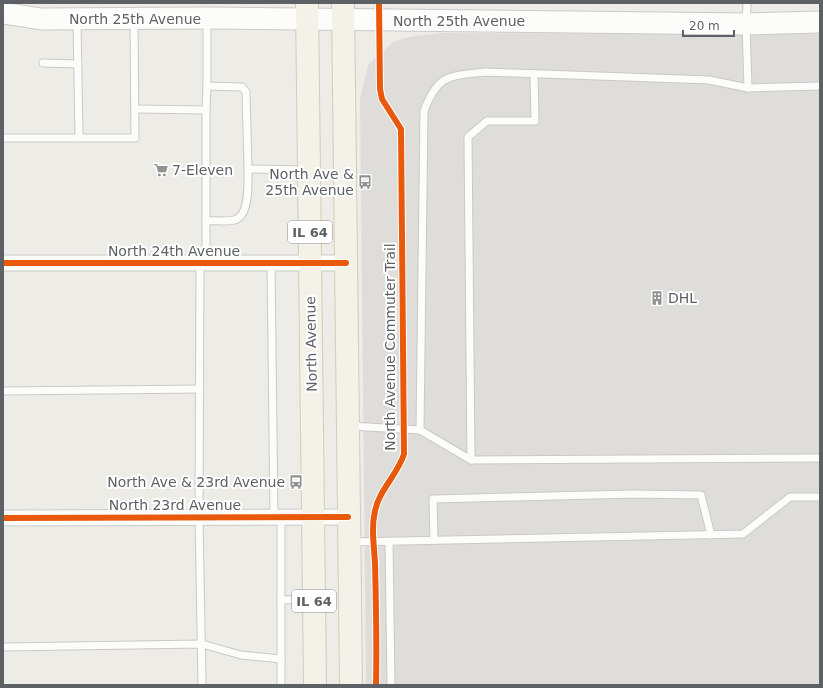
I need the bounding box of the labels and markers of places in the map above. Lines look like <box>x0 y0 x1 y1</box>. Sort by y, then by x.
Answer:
supermarket icon: 7-Eleven <box>153 162 169 178</box>
place label: 7-Eleven <box>172 162 233 178</box>
place label: North Ave & 25th Avenue <box>265 166 354 198</box>
bus stop icon: North Ave & 25th Avenue <box>357 174 373 190</box>
building icon: DHL <box>649 290 665 306</box>
place label: DHL <box>668 290 697 306</box>
place label: North Ave & 23rd Avenue <box>107 474 285 490</box>
bus stop icon: North Ave & 23rd Avenue <box>288 474 304 490</box>

